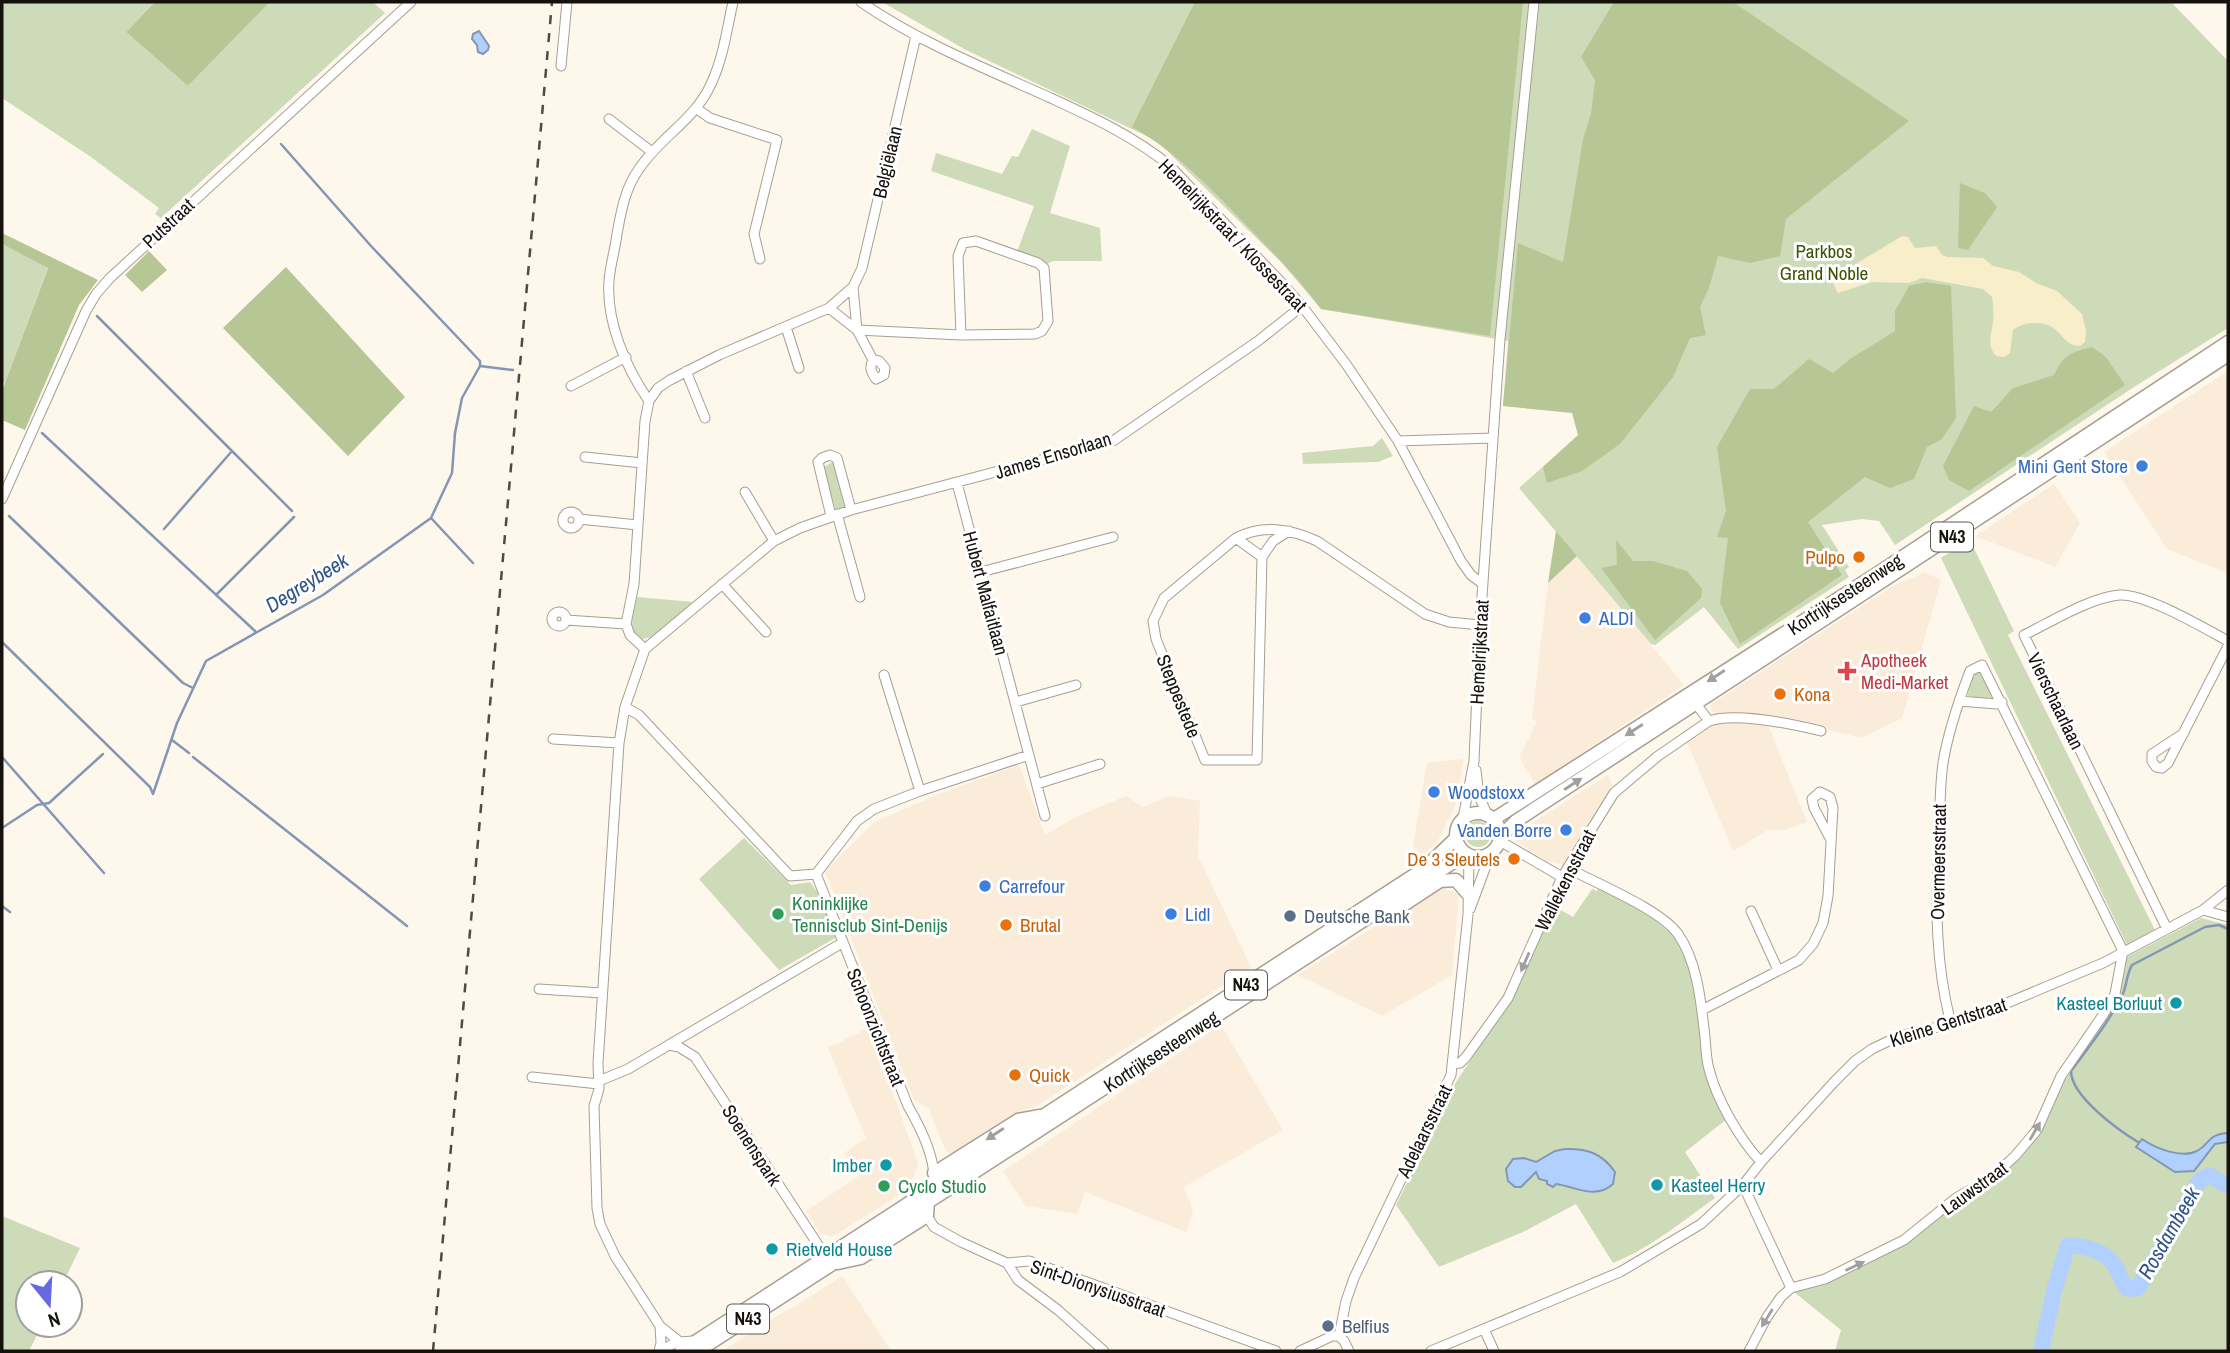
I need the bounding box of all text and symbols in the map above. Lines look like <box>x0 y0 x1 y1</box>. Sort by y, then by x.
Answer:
street label: Belgiëlaan <box>866 123 908 201</box>
street label: Hemelrijkstraat / Klossestraat <box>1153 153 1313 318</box>
street label: Putstraat <box>136 192 200 254</box>
park label: Parkbos Grand Noble <box>1780 238 1868 286</box>
street label: James Ensorlaan <box>992 425 1114 485</box>
place label: Mini Gent Store <box>2018 453 2128 479</box>
marker: Mini Gent Store <box>2134 458 2150 474</box>
road number: N43 <box>1931 522 1973 552</box>
street label: Hubert Malfaitlaan <box>957 528 1015 658</box>
place label: Pulpo <box>1805 544 1845 570</box>
water label: Degreybeek <box>260 545 355 619</box>
street label: Kortrijksesteenweg <box>1782 547 1908 641</box>
marker: Pulpo <box>1851 549 1867 565</box>
street label: Hemelrijkstraat <box>1463 598 1495 705</box>
place label: ALDI <box>1598 605 1634 631</box>
marker: ALDI <box>1577 610 1593 626</box>
place label: Apotheek Medi-Market <box>1860 647 1949 695</box>
street label: Vierschaarlaan <box>2021 648 2091 754</box>
street label: Steppestede <box>1151 651 1207 741</box>
marker: Apotheek Medi-Market <box>1839 663 1855 679</box>
one-way arrow <box>1706 669 1725 682</box>
place label: Kona <box>1794 681 1831 707</box>
marker: Kona <box>1772 686 1788 702</box>
one-way arrow <box>1624 723 1644 736</box>
one-way arrow <box>1563 778 1582 791</box>
place label: Woodstoxx <box>1448 779 1525 805</box>
marker: Woodstoxx <box>1426 784 1442 800</box>
street label: Overmeersstraat <box>1924 803 1952 920</box>
place label: Vanden Borre <box>1457 817 1552 843</box>
marker: Vanden Borre <box>1558 822 1574 838</box>
street label: Wallekensstraat <box>1528 824 1602 935</box>
place label: De 3 Sleutels <box>1407 846 1500 872</box>
marker: De 3 Sleutels <box>1506 851 1522 867</box>
place label: Carrefour <box>999 873 1066 899</box>
marker: Carrefour <box>977 878 993 894</box>
place label: Koninklijke Tennisclub Sint-Denijs <box>792 890 948 938</box>
place label: Lidl <box>1185 901 1210 927</box>
place label: Deutsche Bank <box>1304 903 1410 929</box>
marker: Koninklijke Tennisclub Sint-Denijs <box>770 906 786 922</box>
marker: Lidl <box>1163 906 1179 922</box>
marker: Deutsche Bank <box>1282 908 1298 924</box>
place label: Brutal <box>1020 912 1061 938</box>
marker: Brutal <box>998 917 1014 933</box>
one-way arrow <box>1519 952 1530 973</box>
street label: Schoonzichtstraat <box>841 964 912 1090</box>
road number: N43 <box>1225 970 1267 1000</box>
place label: Kasteel Borluut <box>2056 990 2163 1016</box>
street label: Kleine Gentstraat <box>1886 991 2010 1053</box>
marker: Kasteel Borluut <box>2168 995 2184 1011</box>
street label: Kortrijksesteenweg <box>1098 1004 1224 1098</box>
place label: Quick <box>1029 1062 1070 1088</box>
marker: Quick <box>1007 1067 1023 1083</box>
street label: Adelaarsstraat <box>1390 1080 1458 1183</box>
street label: Soenenspark <box>716 1099 788 1191</box>
one-way arrow <box>2029 1121 2041 1140</box>
one-way arrow <box>985 1128 1004 1141</box>
place label: Imber <box>832 1152 873 1178</box>
street label: Lauwstraat <box>1936 1155 2013 1221</box>
marker: Imber <box>878 1157 894 1173</box>
place label: Kasteel Herry <box>1671 1172 1766 1198</box>
place label: Cyclo Studio <box>898 1173 986 1199</box>
marker: Kasteel Herry <box>1649 1177 1665 1193</box>
marker: Cyclo Studio <box>876 1178 892 1194</box>
water label: Rosdambeek <box>2131 1180 2207 1284</box>
place label: Rietveld House <box>786 1236 893 1262</box>
marker: Rietveld House <box>764 1241 780 1257</box>
street label: Sint-Dionysiusstraat <box>1027 1253 1170 1323</box>
one-way arrow <box>1845 1260 1865 1271</box>
north arrow <box>14 1269 84 1339</box>
road number: N43 <box>727 1304 769 1334</box>
text: N <box>45 1306 64 1334</box>
one-way arrow <box>1761 1308 1774 1327</box>
place label: Belfius <box>1342 1313 1390 1339</box>
marker: Belfius <box>1320 1318 1336 1334</box>

